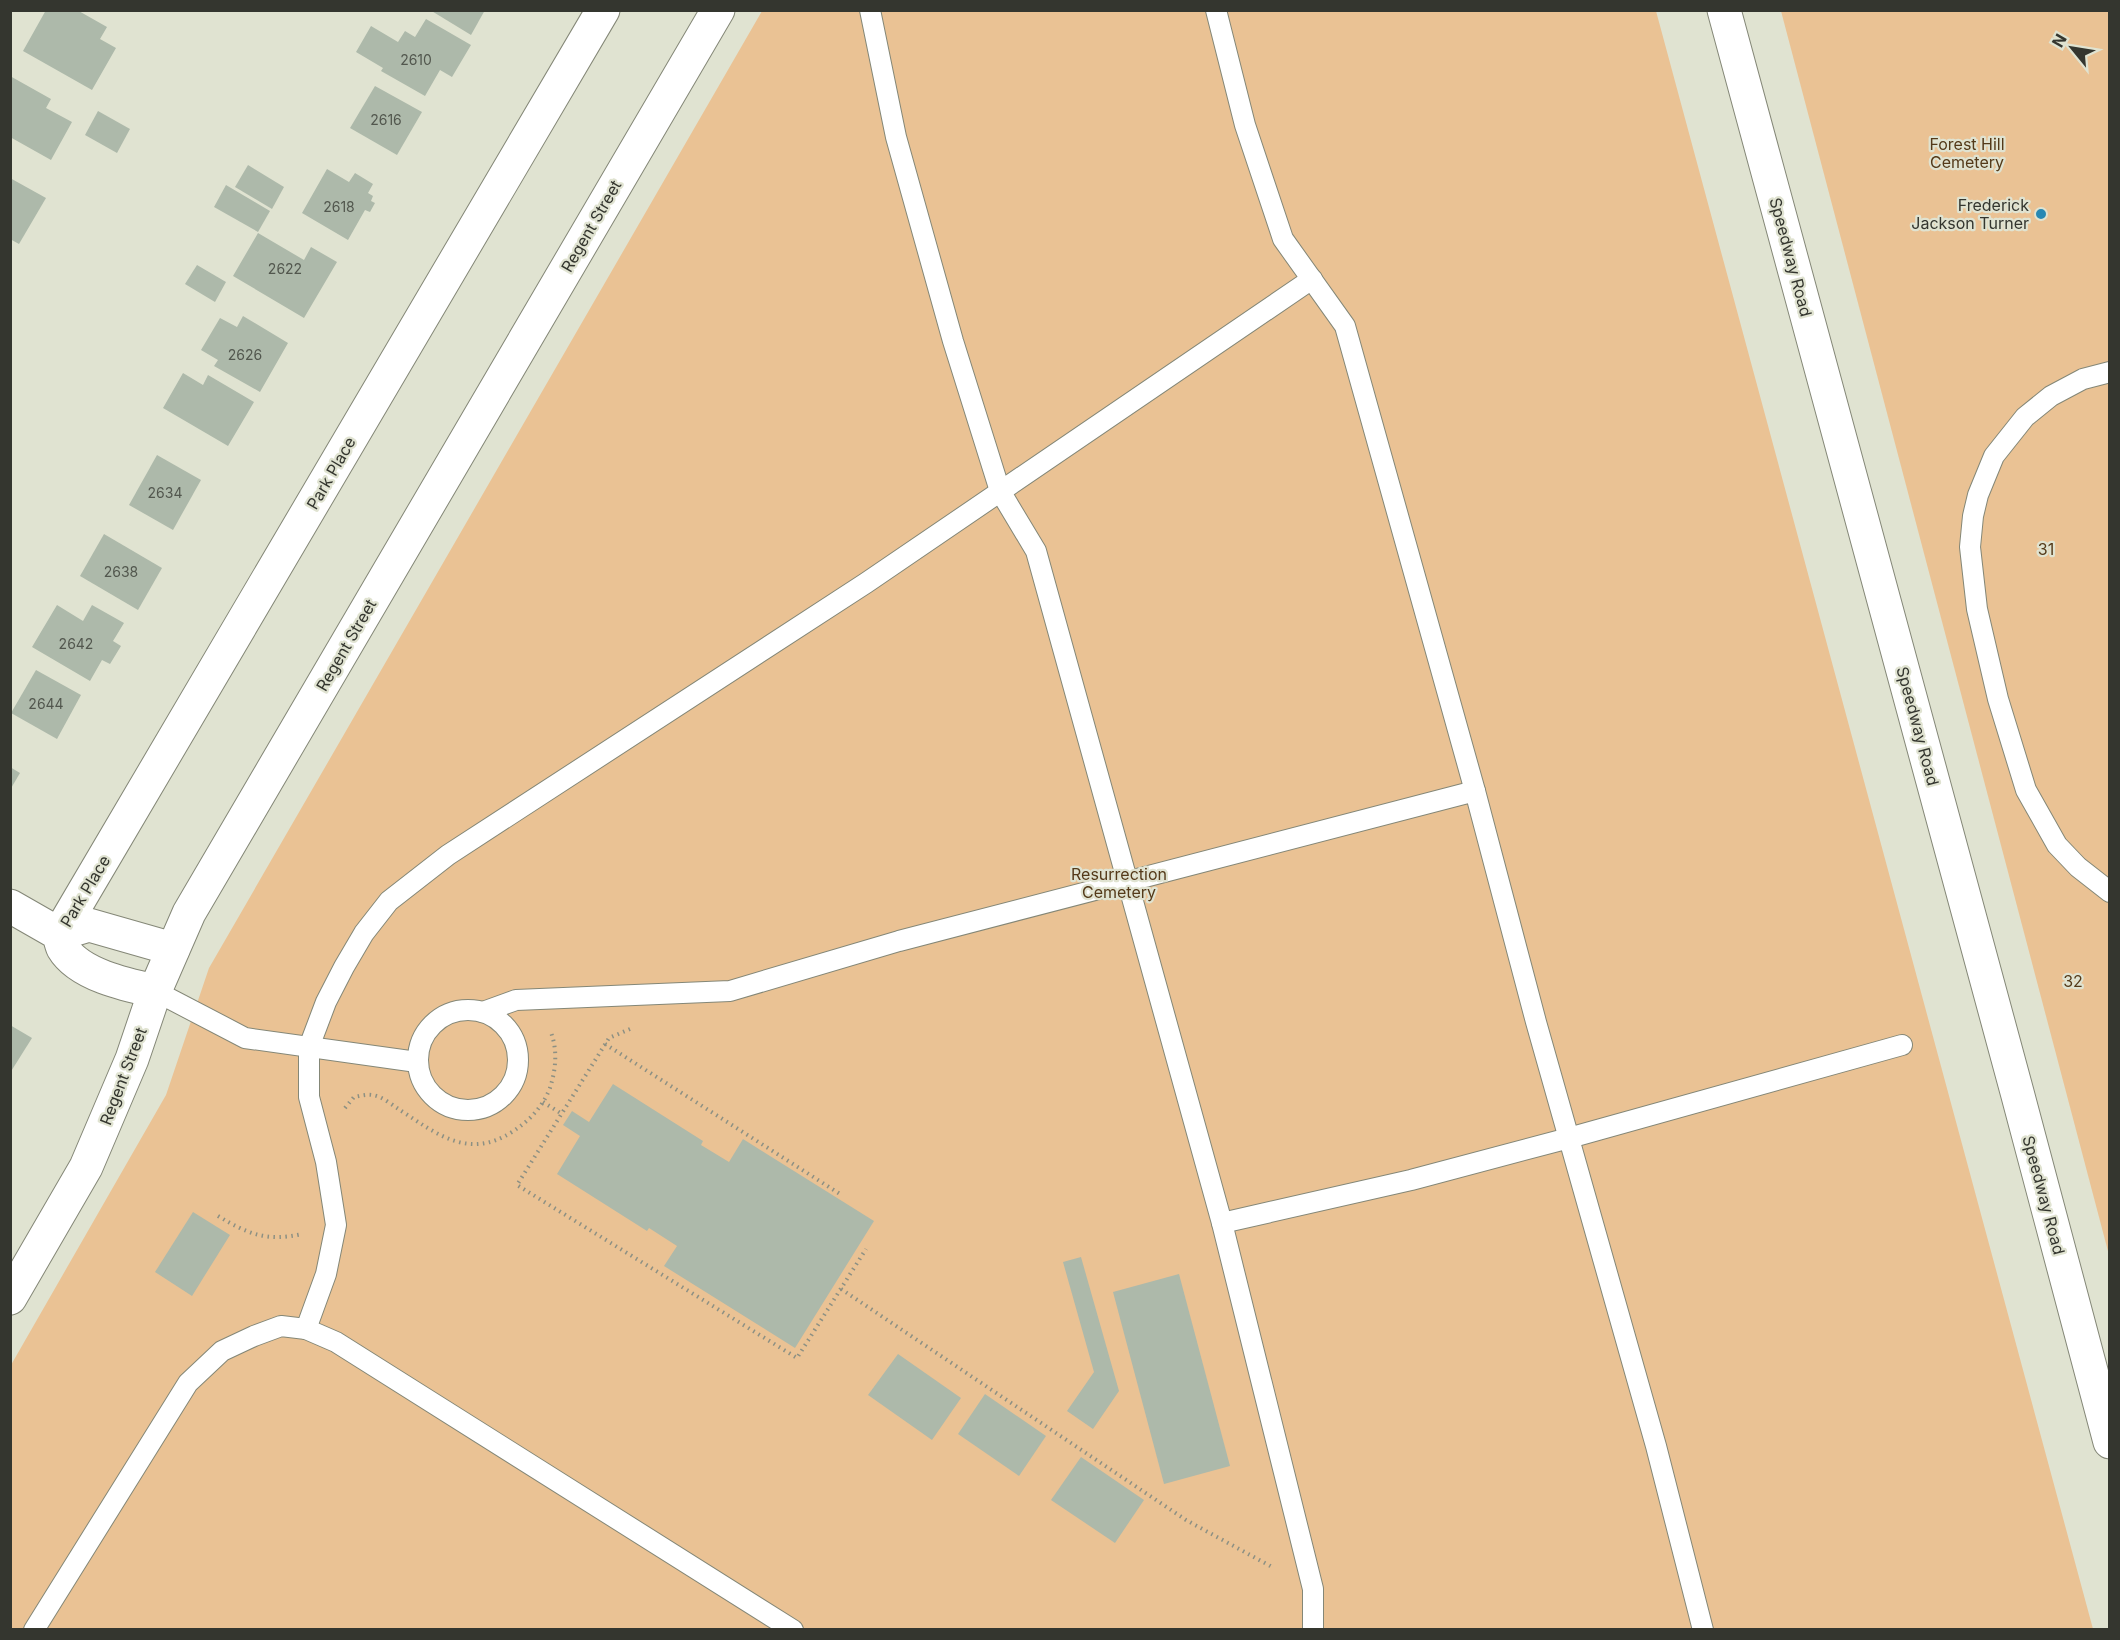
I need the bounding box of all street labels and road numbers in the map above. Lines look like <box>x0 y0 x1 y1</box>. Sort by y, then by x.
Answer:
street label: Regent Street <box>557 176 625 276</box>
street label: Speedway Road <box>1765 195 1817 319</box>
street label: Park Place <box>302 433 360 513</box>
street label: Regent Street <box>312 595 380 695</box>
street label: Speedway Road <box>1892 664 1944 788</box>
street label: Park Place <box>56 851 114 931</box>
street label: Regent Street <box>95 1024 151 1128</box>
street label: Speedway Road <box>2018 1133 2070 1257</box>

